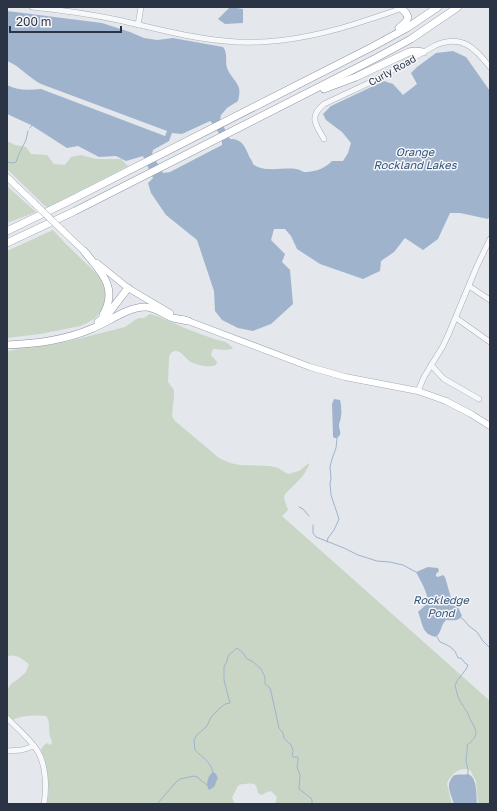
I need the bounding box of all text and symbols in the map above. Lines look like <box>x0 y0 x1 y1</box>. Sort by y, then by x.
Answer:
scale bar <box>10 8 121 34</box>
text: 200 m <box>16 14 51 29</box>
street label: Curly Road <box>366 52 418 88</box>
water label: Orange Rockland Lakes <box>374 145 458 171</box>
water label: Rockledge Pond <box>413 593 471 619</box>

